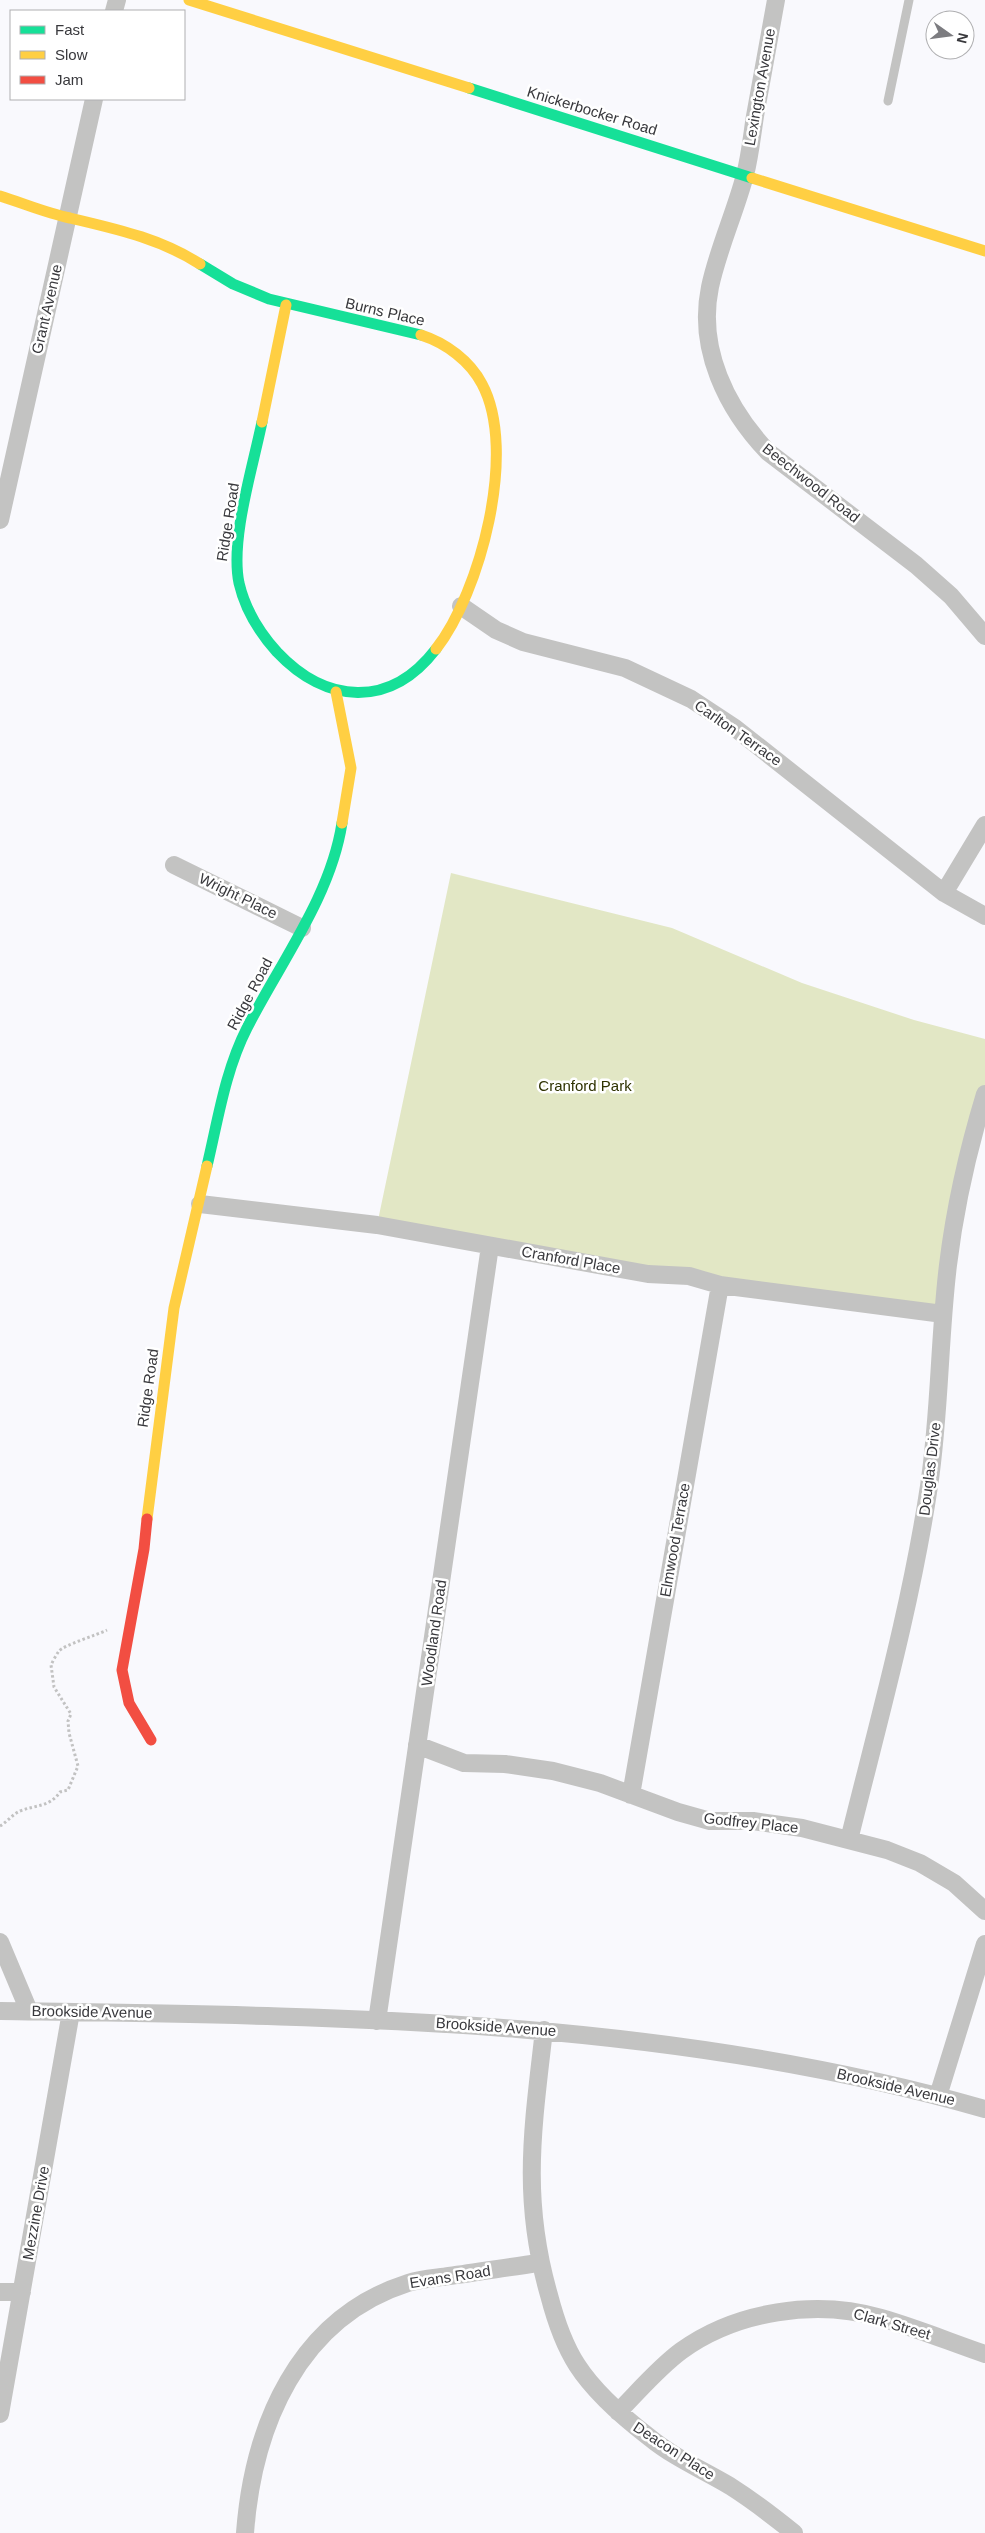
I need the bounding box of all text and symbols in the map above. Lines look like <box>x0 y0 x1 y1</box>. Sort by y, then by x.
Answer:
legend <box>10 10 185 100</box>
north arrow <box>925 10 975 60</box>
text: Fast <box>55 21 85 38</box>
street label: Lexington Avenue <box>741 27 778 147</box>
text: N <box>954 31 972 45</box>
text: Slow <box>55 46 88 63</box>
text: Jam <box>55 71 83 88</box>
street label: Knickerbocker Road <box>525 83 659 138</box>
street label: Grant Avenue <box>28 262 65 355</box>
street label: Burns Place <box>344 294 426 329</box>
street label: Beechwood Road <box>759 439 863 526</box>
street label: Ridge Road <box>213 481 242 562</box>
street label: Carlton Terrace <box>692 696 785 769</box>
street label: Wright Place <box>196 869 280 922</box>
street label: Ridge Road <box>223 955 276 1033</box>
park label: Cranford Park <box>538 1077 632 1094</box>
street label: Cranford Place <box>520 1242 622 1277</box>
street label: Ridge Road <box>134 1348 161 1428</box>
street label: Douglas Drive <box>915 1421 944 1517</box>
street label: Elmwood Terrace <box>656 1482 693 1598</box>
street label: Woodland Road <box>418 1579 449 1687</box>
street label: Godfrey Place <box>703 1809 799 1836</box>
street label: Brookside Avenue <box>32 2002 152 2021</box>
street label: Brookside Avenue <box>435 2014 557 2039</box>
street label: Brookside Avenue <box>835 2065 957 2108</box>
street label: Mezzine Drive <box>19 2165 52 2261</box>
street label: Evans Road <box>408 2262 492 2291</box>
street label: Clark Street <box>852 2304 933 2343</box>
street label: Deacon Place <box>630 2418 718 2483</box>

